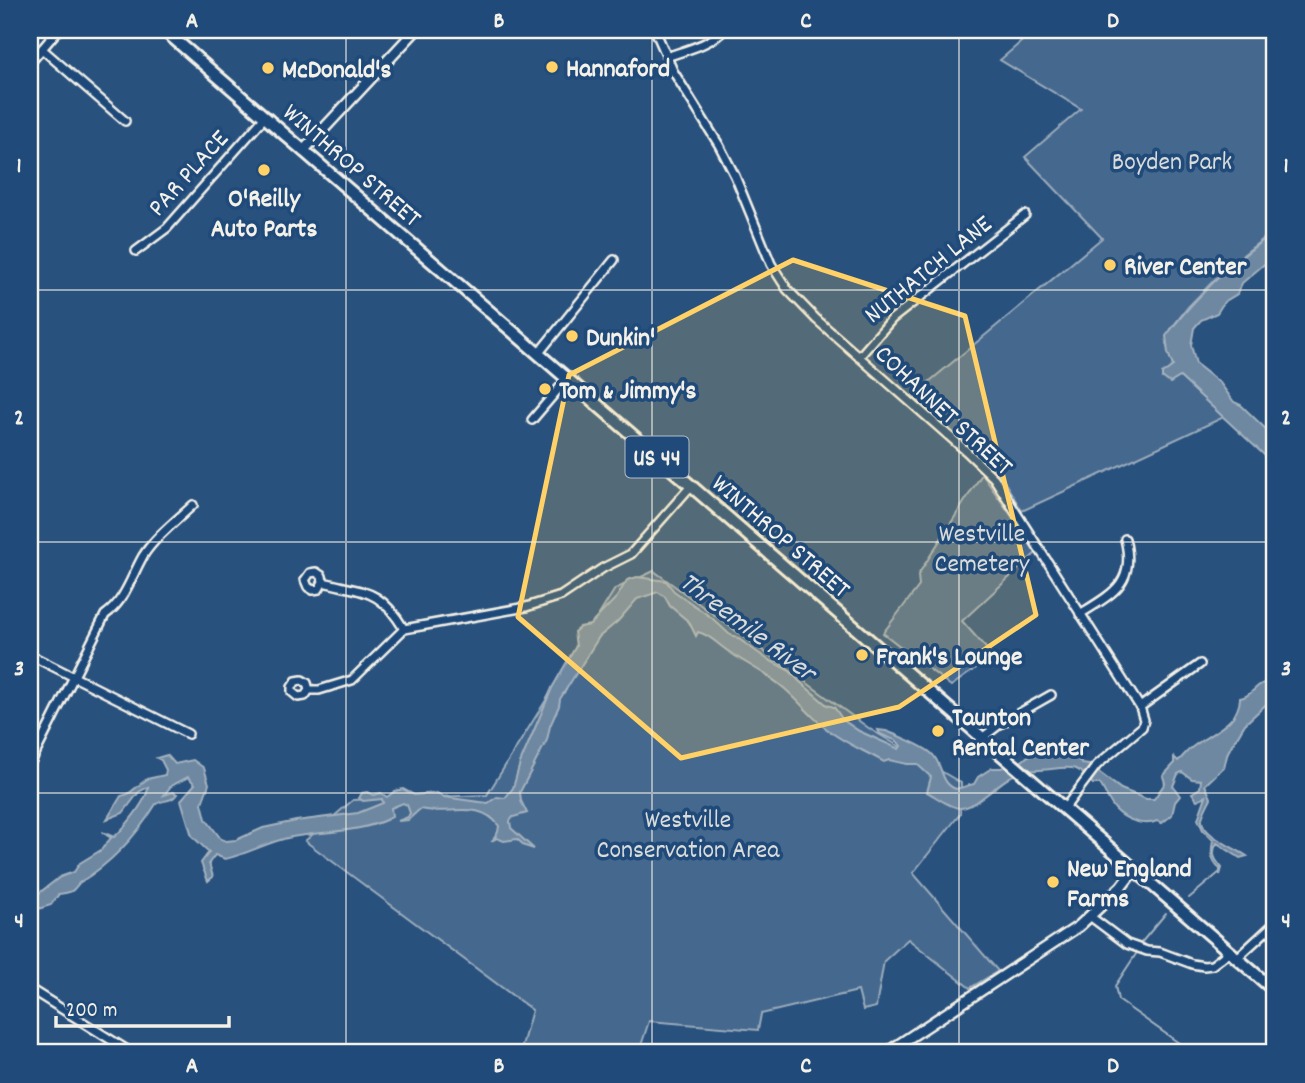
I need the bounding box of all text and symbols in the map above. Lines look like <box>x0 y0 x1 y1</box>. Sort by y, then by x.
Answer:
text: A <box>186 6 198 39</box>
text: B <box>494 6 505 39</box>
text: C <box>800 6 812 39</box>
text: D <box>1107 6 1119 39</box>
place label: Hannaford <box>566 52 670 89</box>
place label: McDonald's <box>282 53 391 90</box>
marker: Hannaford <box>544 59 560 75</box>
marker: McDonald's <box>260 60 276 76</box>
street label: WINTHROP STREET <box>273 96 429 238</box>
street label: PAR PLACE <box>140 122 239 226</box>
park label: Boyden Park <box>1112 145 1232 182</box>
text: 1 <box>16 151 22 184</box>
text: 1 <box>1283 151 1289 184</box>
marker: O'Reilly Auto Parts <box>256 162 272 178</box>
place label: O'Reilly Auto Parts <box>211 182 317 249</box>
street label: NUTHATCH LANE <box>857 207 1001 334</box>
place label: River Center <box>1124 250 1247 287</box>
marker: River Center <box>1102 257 1118 273</box>
place label: Dunkin' <box>586 321 655 358</box>
marker: Dunkin' <box>564 328 580 344</box>
street label: COHANNET STREET <box>865 337 1021 486</box>
place label: Tom & Jimmy's <box>559 374 696 411</box>
marker: Tom & Jimmy's <box>537 381 553 397</box>
text: 2 <box>14 403 24 436</box>
text: 2 <box>1281 403 1291 436</box>
road number: US 44 <box>626 436 688 478</box>
street label: WINTHROP STREET <box>702 467 858 609</box>
park label: Westville Cemetery <box>935 517 1030 584</box>
water label: Threemile River <box>669 564 826 696</box>
place label: Frank's Lounge <box>876 640 1022 677</box>
marker: Frank's Lounge <box>854 647 870 663</box>
text: 3 <box>14 654 24 687</box>
text: 3 <box>1281 654 1291 687</box>
place label: Taunton Rental Center <box>952 701 1089 768</box>
marker: Taunton Rental Center <box>930 723 946 739</box>
park label: Westville Conservation Area <box>597 803 780 870</box>
place label: New England Farms <box>1067 852 1192 919</box>
marker: New England Farms <box>1045 874 1061 890</box>
text: 4 <box>14 906 24 939</box>
text: 4 <box>1281 906 1291 939</box>
scale bar <box>56 985 229 1029</box>
text: 200 m <box>66 997 117 1027</box>
text: A <box>186 1051 198 1083</box>
text: B <box>494 1051 505 1083</box>
text: C <box>800 1051 812 1083</box>
text: D <box>1107 1051 1119 1083</box>

